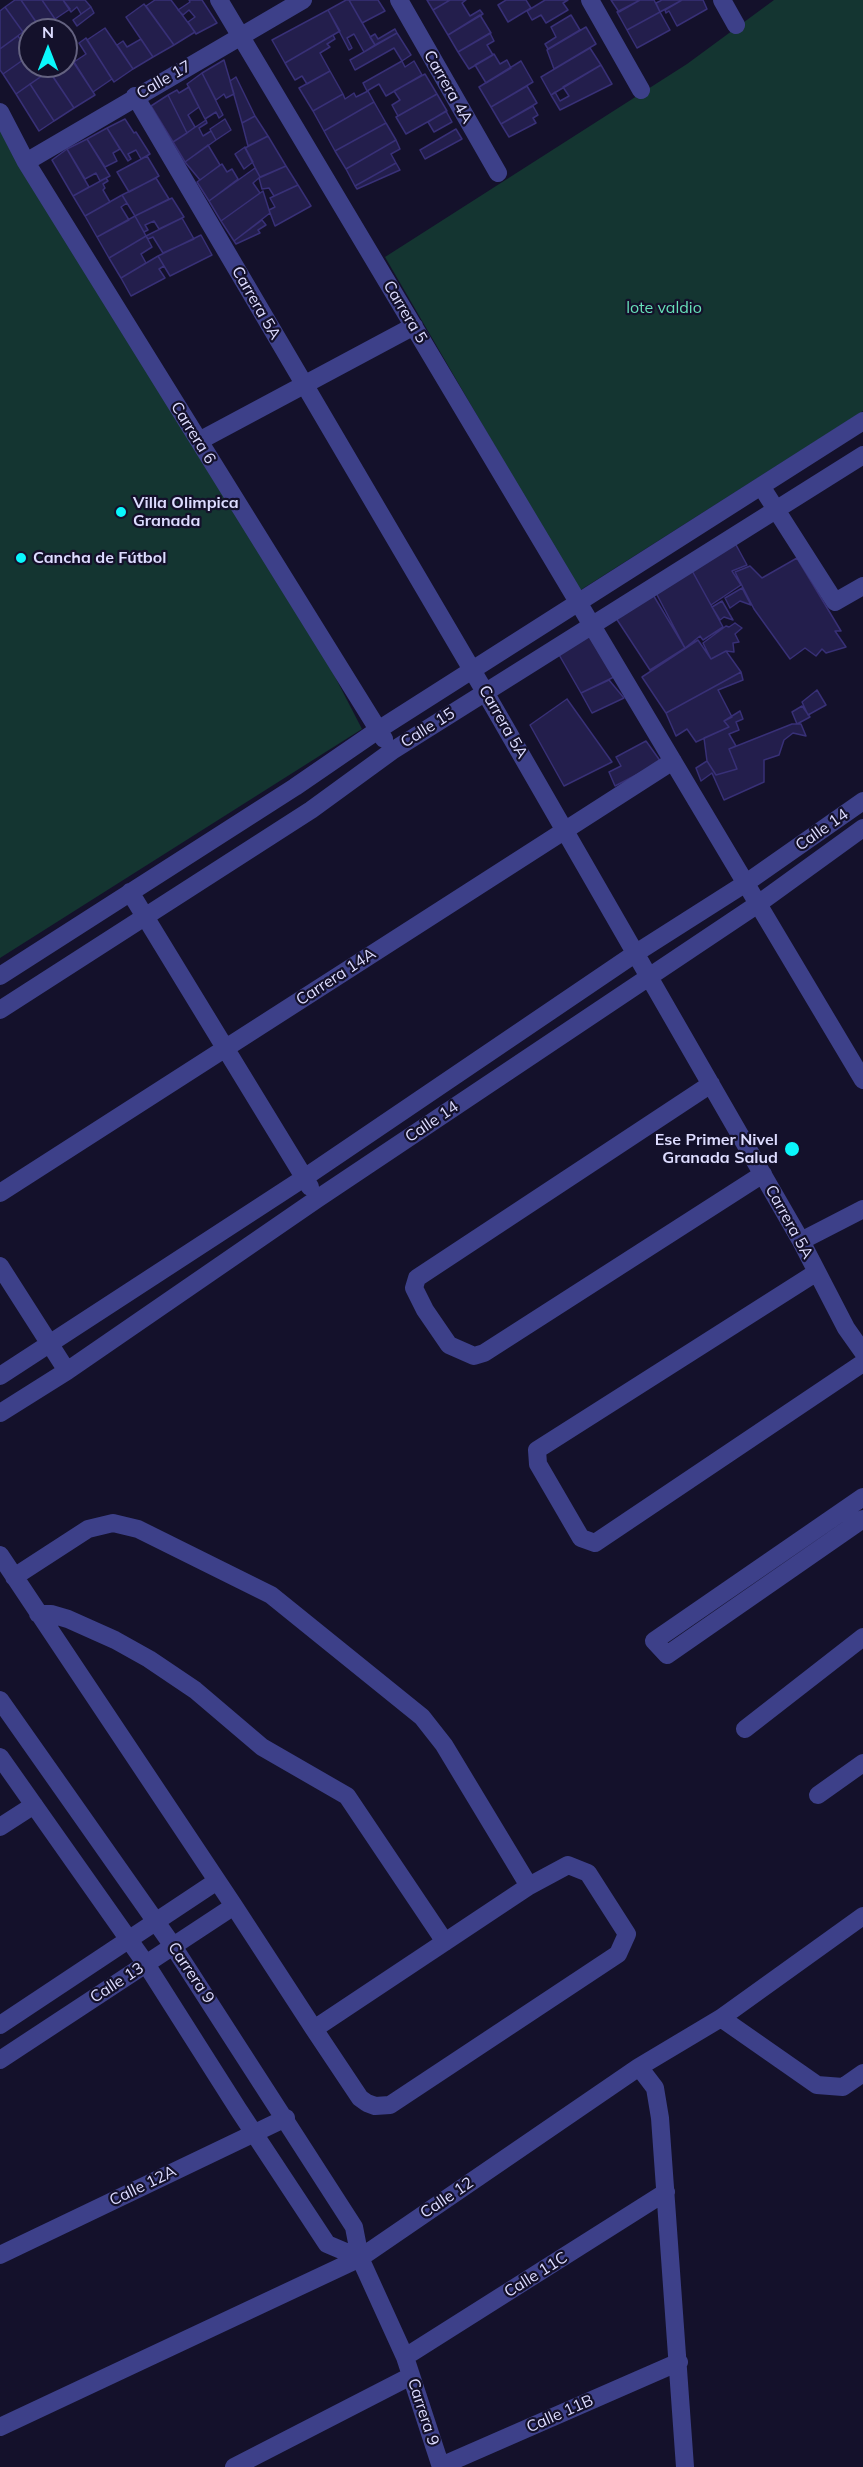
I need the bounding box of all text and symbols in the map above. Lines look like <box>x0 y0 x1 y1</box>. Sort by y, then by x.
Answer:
north arrow <box>18 18 78 78</box>
text: N <box>42 22 54 42</box>
street label: Carrera 4A <box>419 47 477 127</box>
street label: Calle 17 <box>133 57 195 103</box>
street label: Carrera 5A <box>227 263 285 343</box>
street label: Carrera 5 <box>379 277 431 347</box>
park label: lote valdio <box>626 298 702 318</box>
street label: Carrera 6 <box>166 398 220 468</box>
place label: Villa Olimpica Granada <box>133 493 239 531</box>
marker: Villa Olimpica Granada <box>114 505 128 519</box>
place label: Cancha de Fútbol <box>33 548 166 568</box>
marker: Cancha de Fútbol <box>14 551 28 565</box>
street label: Carrera 5A <box>474 682 532 762</box>
street label: Calle 15 <box>397 704 459 752</box>
street label: Calle 14 <box>792 805 852 855</box>
street label: Carrera 14A <box>293 944 379 1010</box>
street label: Calle 14 <box>402 1097 462 1147</box>
place label: Ese Primer Nivel Granada Salud <box>655 1130 778 1168</box>
marker: Ese Primer Nivel Granada Salud <box>783 1140 801 1158</box>
street label: Carrera 5A <box>761 1182 817 1262</box>
street label: Carrera 9 <box>164 1939 218 2007</box>
street label: Calle 13 <box>87 1959 147 2007</box>
street label: Calle 12A <box>107 2162 179 2210</box>
street label: Calle 12 <box>417 2173 477 2223</box>
street label: Calle 11C <box>501 2248 571 2302</box>
street label: Carrera 9 <box>403 2376 443 2448</box>
street label: Calle 11B <box>524 2391 596 2437</box>

